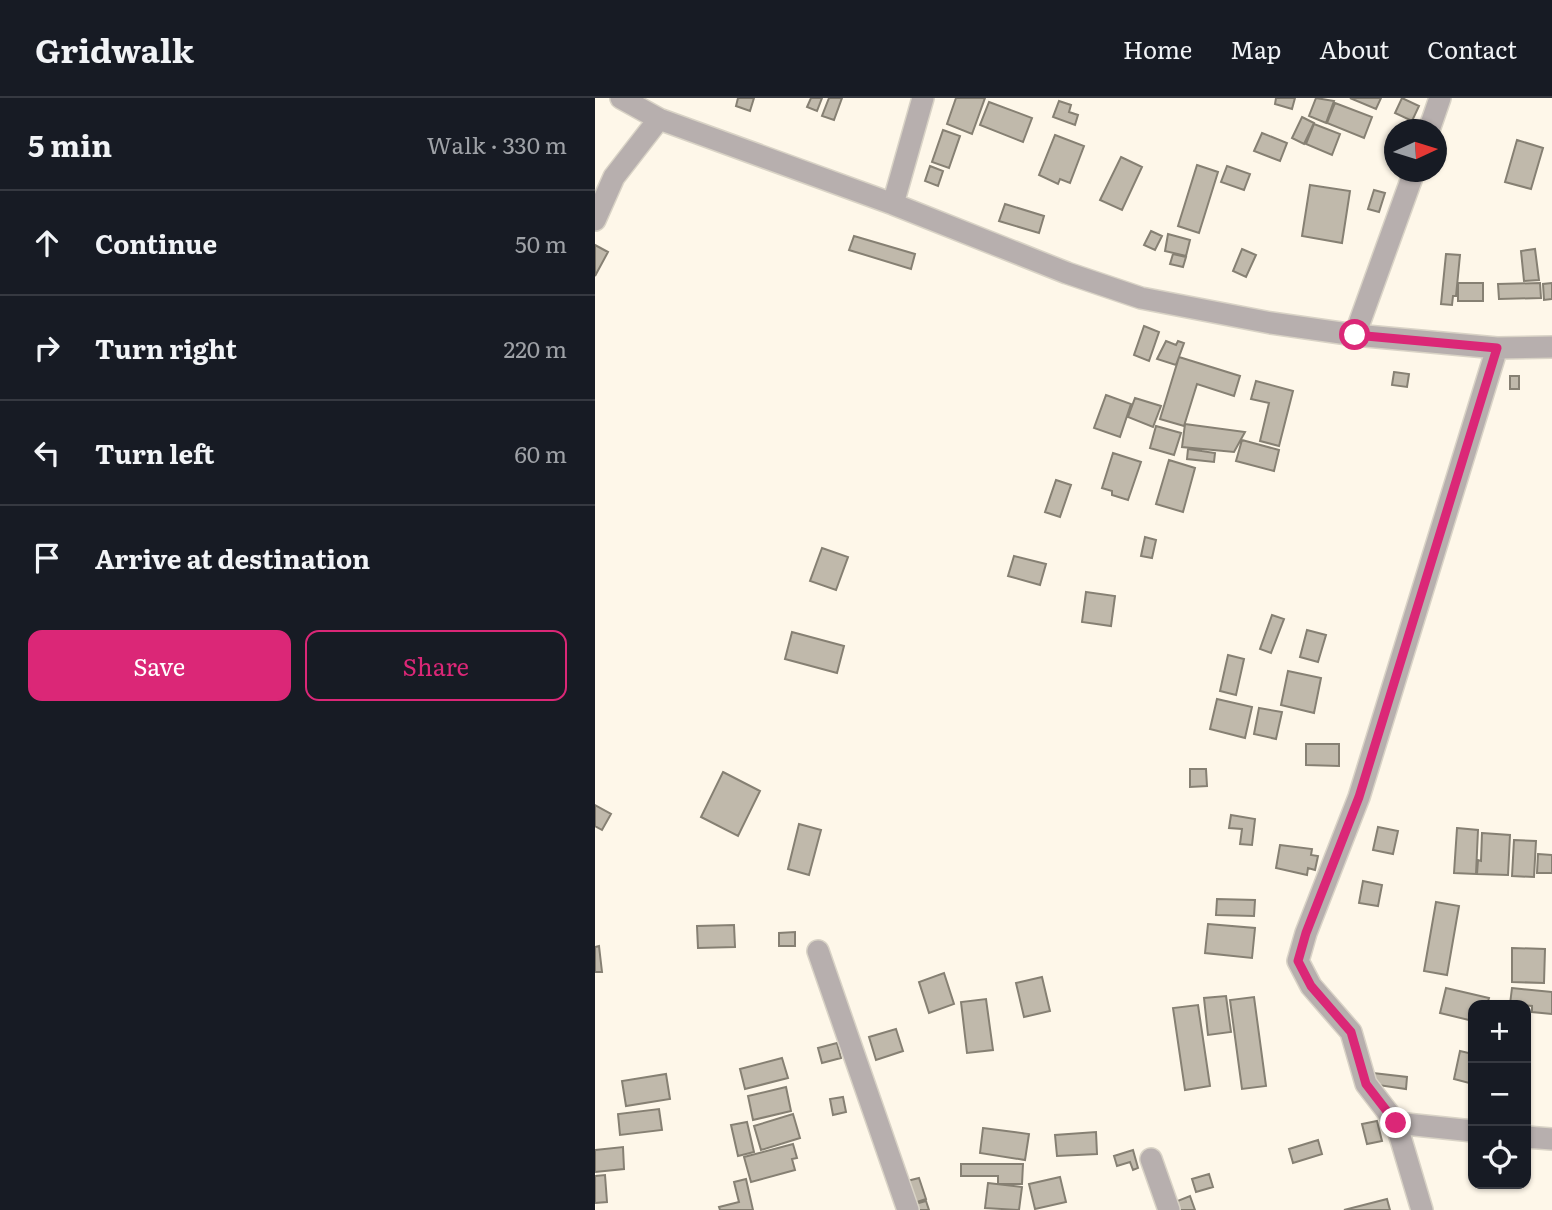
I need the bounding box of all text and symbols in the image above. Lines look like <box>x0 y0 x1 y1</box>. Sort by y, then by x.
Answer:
text: Gridwalk <box>35 24 194 73</box>
text: Home <box>1123 31 1192 66</box>
text: Map <box>1230 31 1281 66</box>
text: About <box>1319 31 1389 66</box>
text: Contact <box>1427 31 1517 66</box>
north arrow <box>1384 119 1447 182</box>
text: 5 min <box>28 122 112 166</box>
text: Walk · 330 m <box>427 127 567 161</box>
text: Continue <box>95 223 217 262</box>
icon: ahead <box>28 224 66 262</box>
text: 50 m <box>515 226 567 260</box>
route start <box>1339 319 1370 350</box>
text: Turn right <box>95 328 237 367</box>
icon: right <box>28 329 66 367</box>
text: 220 m <box>503 331 567 365</box>
text: Turn left <box>95 433 214 472</box>
icon: left <box>28 434 66 472</box>
text: 60 m <box>514 436 567 470</box>
text: Arrive at destination <box>95 538 370 577</box>
icon: arrive <box>28 539 66 577</box>
button: Save <box>28 630 291 701</box>
button: Share <box>305 630 567 701</box>
map controls <box>1468 1000 1531 1189</box>
button: + <box>1468 1000 1531 1063</box>
button: − <box>1468 1063 1531 1126</box>
route end <box>1380 1107 1411 1138</box>
button: locate <box>1468 1126 1531 1189</box>

